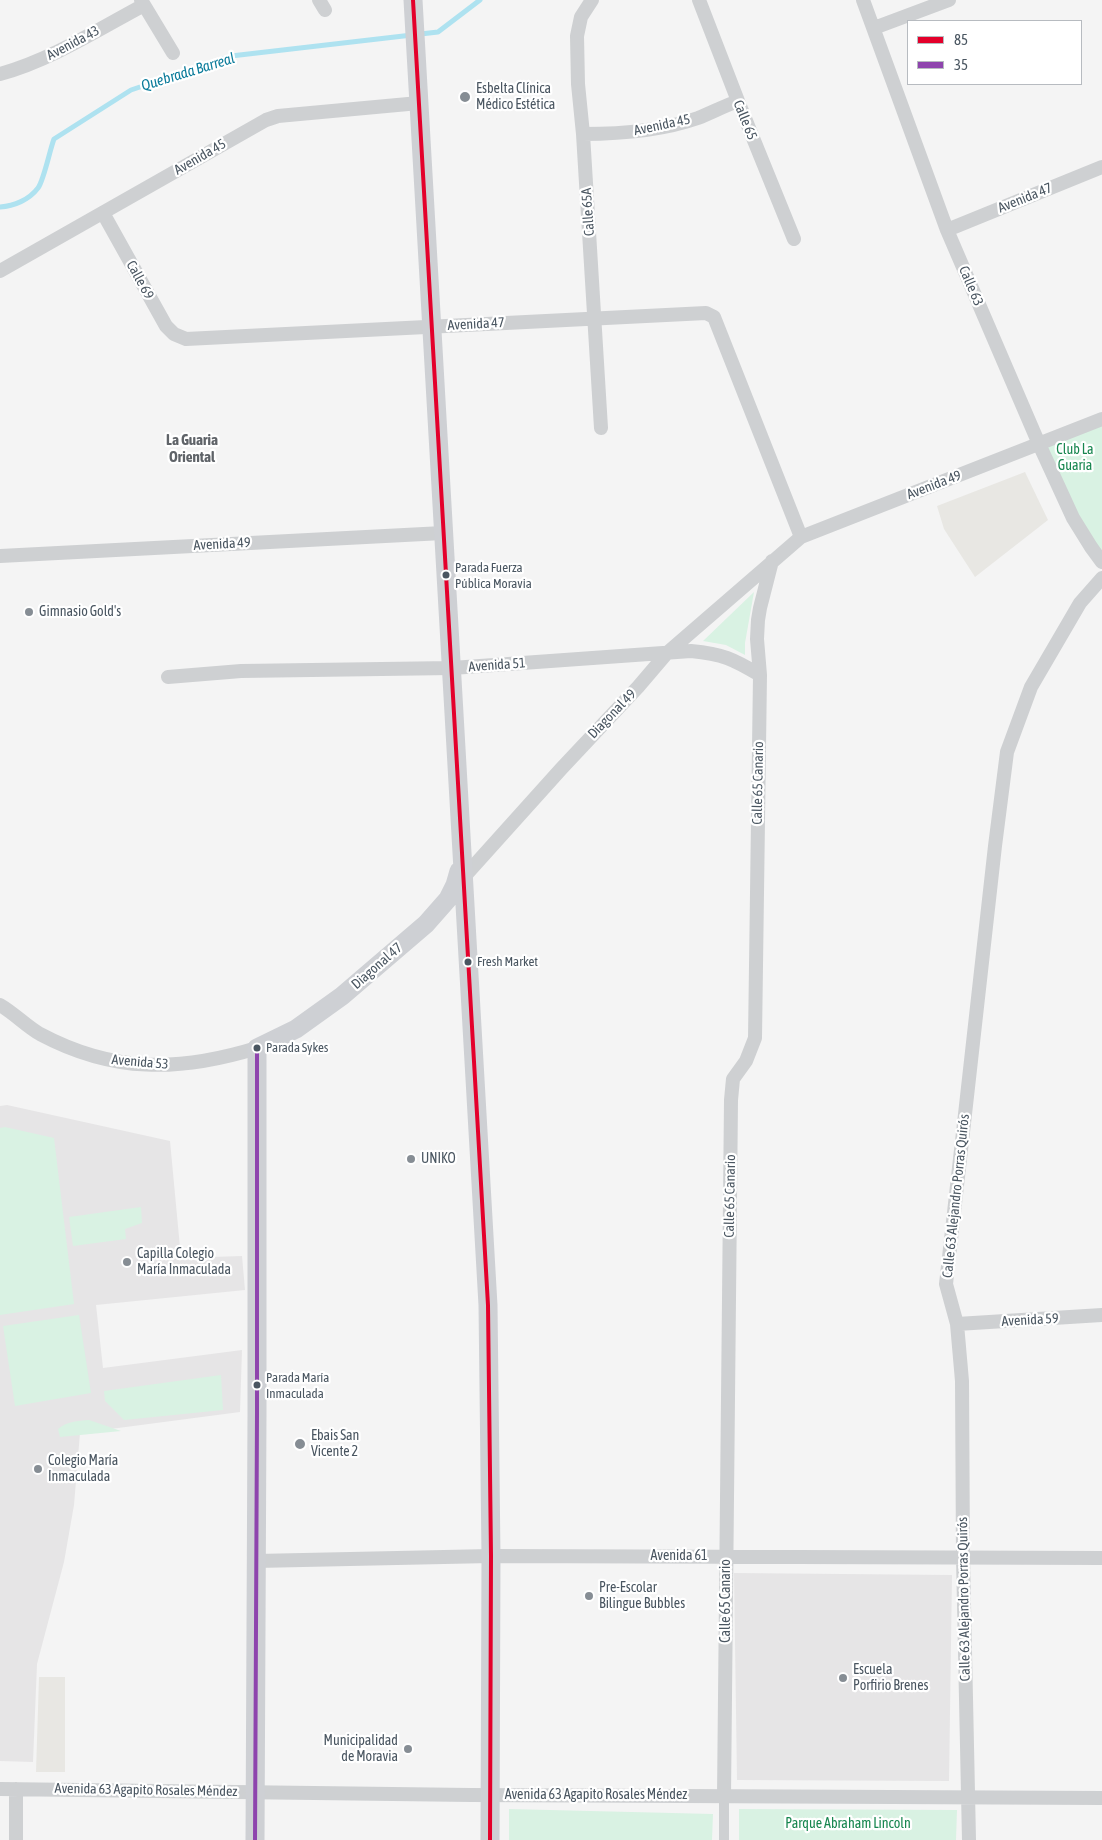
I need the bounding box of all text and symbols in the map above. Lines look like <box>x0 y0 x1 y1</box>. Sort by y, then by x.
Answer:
legend <box>907 20 1082 85</box>
street label: Avenida 43 <box>44 22 102 64</box>
text: 85 <box>954 31 968 48</box>
water label: Quebrada Barreal <box>139 49 237 95</box>
text: 35 <box>954 56 968 73</box>
place label: Esbelta Clínica Médico Estética <box>476 81 555 114</box>
marker: Esbelta Clínica Médico Estética <box>458 90 472 104</box>
street label: Calle 65 <box>729 98 761 142</box>
street label: Avenida 45 <box>632 111 692 139</box>
street label: Avenida 45 <box>171 135 229 179</box>
street label: Avenida 47 <box>995 180 1055 216</box>
street label: Calle 65A <box>578 187 598 237</box>
street label: Calle 69 <box>123 258 157 302</box>
street label: Calle 63 <box>955 264 987 308</box>
street label: Avenida 47 <box>447 314 505 334</box>
district label: La Guaria Oriental <box>166 431 218 466</box>
park label: Club La Guaria <box>1056 442 1094 474</box>
street label: Avenida 49 <box>904 467 964 503</box>
street label: Avenida 49 <box>193 534 251 554</box>
place label: Parada Fuerza Pública Moravia <box>455 560 532 591</box>
marker: Parada Fuerza Pública Moravia <box>441 570 451 580</box>
place label: Gimnasio Gold's <box>39 604 121 620</box>
marker: Gimnasio Gold's <box>23 606 35 618</box>
street label: Avenida 51 <box>468 655 526 675</box>
street label: Diagonal 49 <box>584 686 640 742</box>
street label: Calle 65 Canario <box>749 741 767 825</box>
street label: Diagonal 47 <box>348 939 406 993</box>
place label: Fresh Market <box>477 954 538 970</box>
marker: Fresh Market <box>463 957 473 967</box>
place label: Parada Sykes <box>266 1040 328 1056</box>
marker: Parada Sykes <box>252 1043 262 1053</box>
street label: Avenida 53 <box>111 1051 169 1073</box>
street label: Calle 63 Alejandro Porras Quirós <box>939 1113 973 1279</box>
place label: UNIKO <box>421 1151 456 1167</box>
marker: UNIKO <box>405 1153 417 1165</box>
street label: Calle 65 Canario <box>721 1154 739 1238</box>
place label: Capilla Colegio María Inmaculada <box>137 1246 231 1278</box>
marker: Capilla Colegio María Inmaculada <box>121 1256 133 1268</box>
street label: Avenida 59 <box>1001 1310 1059 1330</box>
place label: Parada María Inmaculada <box>266 1370 329 1401</box>
marker: Parada María Inmaculada <box>252 1380 262 1390</box>
place label: Ebais San Vicente 2 <box>311 1428 359 1460</box>
marker: Ebais San Vicente 2 <box>293 1437 307 1451</box>
place label: Colegio María Inmaculada <box>48 1453 118 1485</box>
marker: Colegio María Inmaculada <box>32 1463 44 1475</box>
street label: Calle 63 Alejandro Porras Quirós <box>954 1517 974 1681</box>
street label: Avenida 61 <box>650 1548 708 1564</box>
street label: Calle 65 Canario <box>718 1559 734 1643</box>
place label: Pre-Escolar Bilingue Bubbles <box>599 1580 685 1612</box>
marker: Pre-Escolar Bilingue Bubbles <box>583 1590 595 1602</box>
place label: Escuela Porfirio Brenes <box>853 1662 928 1694</box>
marker: Escuela Porfirio Brenes <box>837 1672 849 1684</box>
place label: Municipalidad de Moravia <box>324 1733 398 1765</box>
marker: Municipalidad de Moravia <box>402 1743 414 1755</box>
street label: Avenida 63 Agapito Rosales Méndez <box>55 1780 237 1800</box>
street label: Avenida 63 Agapito Rosales Méndez <box>505 1787 687 1803</box>
park label: Parque Abraham Lincoln <box>785 1816 911 1832</box>

